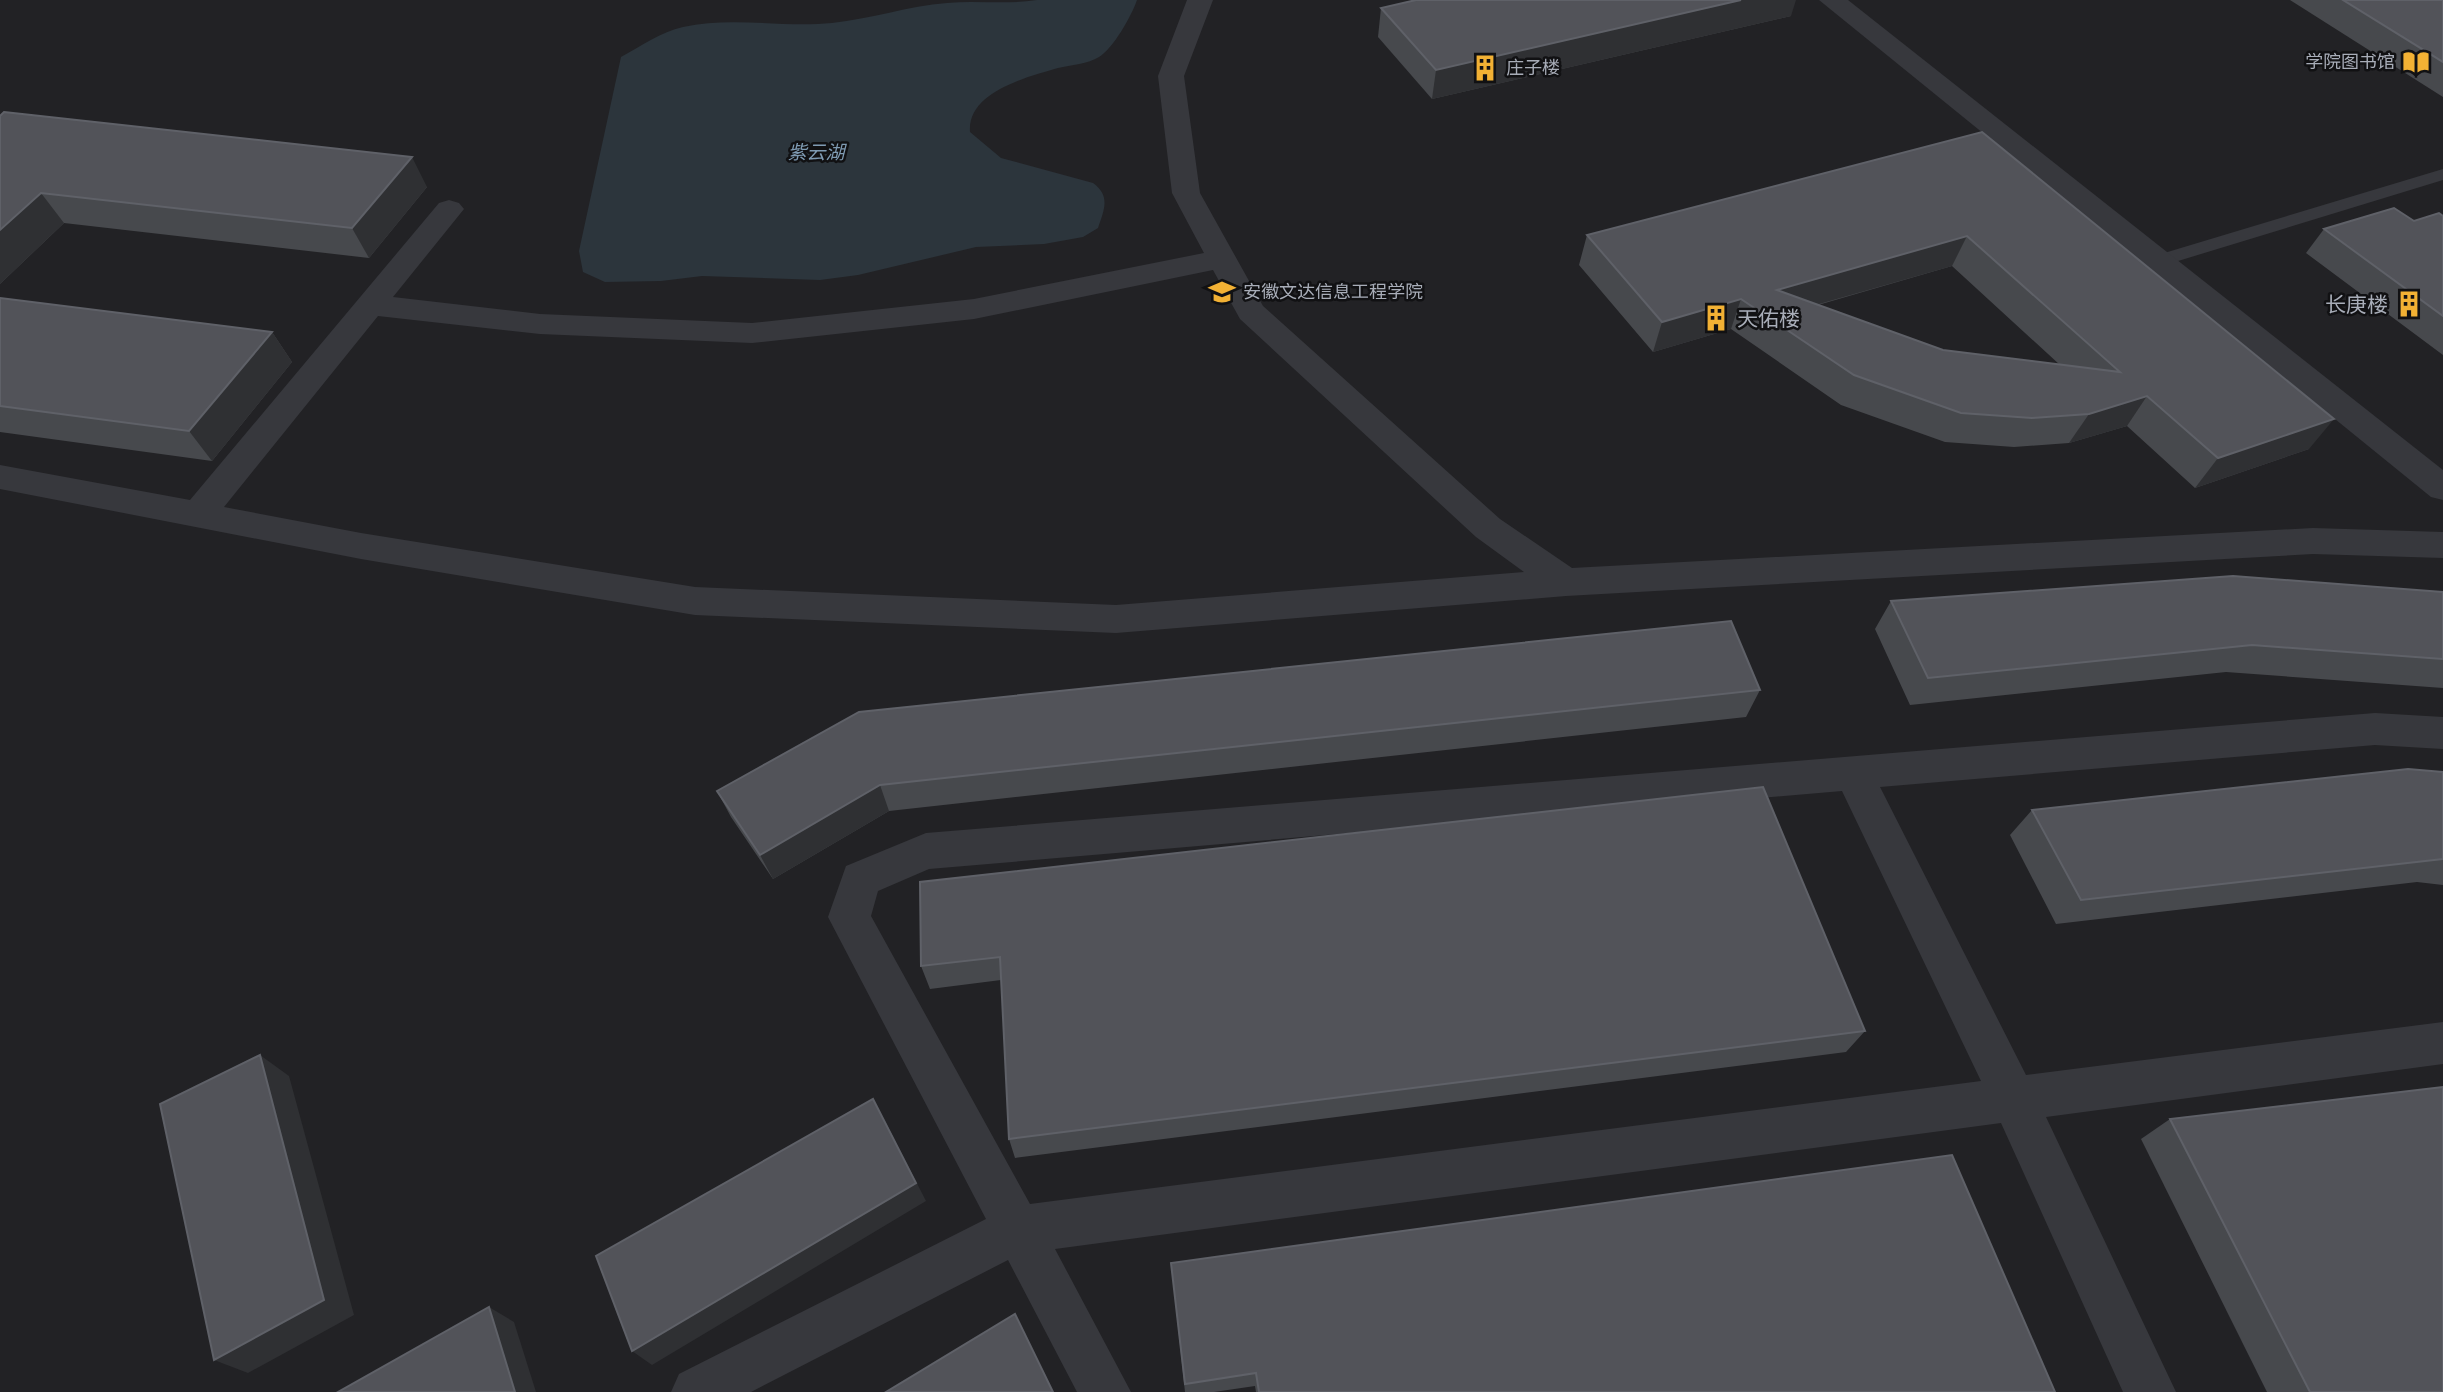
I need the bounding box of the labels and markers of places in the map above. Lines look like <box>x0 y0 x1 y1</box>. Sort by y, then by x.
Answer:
library icon: 学院图书馆 <box>2401 47 2431 77</box>
place label: 学院图书馆 <box>2305 52 2395 72</box>
building icon: 庄子楼 <box>1470 53 1500 83</box>
place label: 庄子楼 <box>1506 58 1560 78</box>
school or university icon: 安徽文达信息工程学院 <box>1207 277 1237 307</box>
place label: 安徽文达信息工程学院 <box>1243 282 1423 302</box>
building icon: 长庚楼 <box>2394 289 2424 319</box>
place label: 长庚楼 <box>2325 293 2388 316</box>
building icon: 天佑楼 <box>1701 303 1731 333</box>
place label: 天佑楼 <box>1737 307 1800 330</box>

